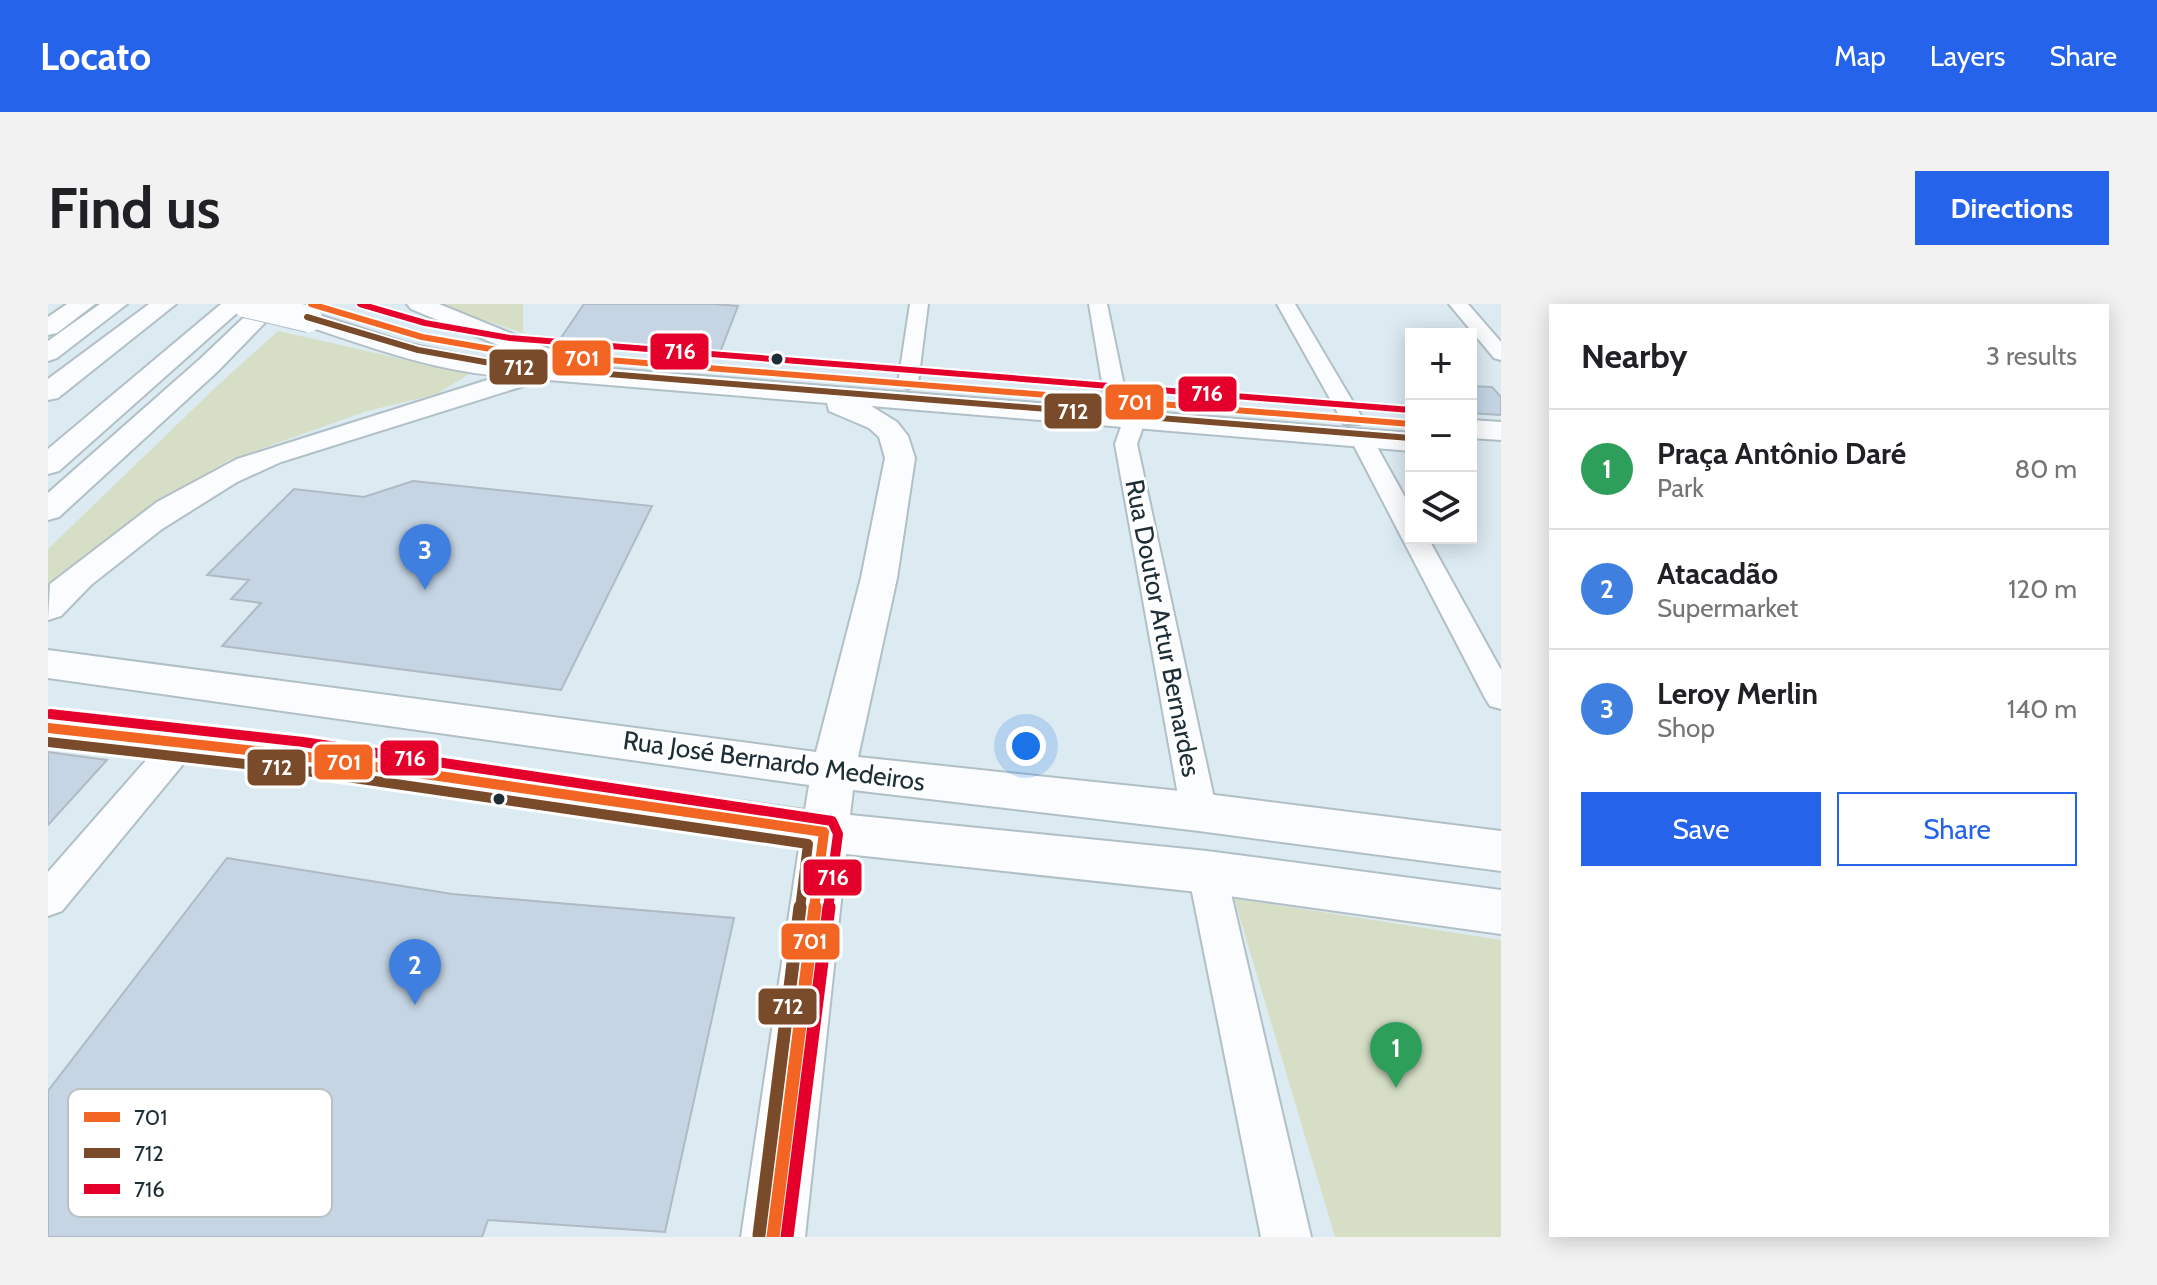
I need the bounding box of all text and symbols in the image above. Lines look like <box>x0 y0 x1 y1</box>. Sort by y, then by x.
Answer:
text: Locato <box>40 33 151 80</box>
text: Map <box>1834 39 1886 73</box>
text: Layers <box>1930 39 2005 73</box>
text: Share <box>2049 39 2117 73</box>
button: Directions <box>1915 171 2109 245</box>
text: Find us <box>48 174 221 242</box>
map controls <box>1405 328 1477 544</box>
button: + <box>1405 328 1477 400</box>
line badge: 716 <box>649 332 710 371</box>
text: Nearby <box>1581 335 1688 377</box>
text: 716 <box>664 338 696 365</box>
line badge: 701 <box>551 339 612 377</box>
text: 3 results <box>1986 340 2077 372</box>
text: 701 <box>565 345 599 372</box>
line badge: 712 <box>488 348 549 386</box>
unlabelled marker <box>769 351 785 367</box>
text: 712 <box>504 354 534 381</box>
line badge: 716 <box>1177 375 1238 413</box>
text: 716 <box>1191 380 1223 407</box>
line badge: 701 <box>1104 383 1165 421</box>
text: 701 <box>1118 389 1152 416</box>
line badge: 712 <box>1043 392 1103 430</box>
text: 712 <box>1058 398 1088 425</box>
button: − <box>1405 400 1477 472</box>
text: Praça Antônio Daré <box>1657 435 1906 472</box>
text: 1 <box>1602 453 1612 485</box>
text: 80 m <box>2014 453 2077 485</box>
button: layers <box>1405 472 1477 544</box>
text: Park <box>1657 472 1704 504</box>
street label: Rua Doutor Artur Bernardes <box>1118 477 1208 780</box>
pin: 3 <box>399 524 451 590</box>
text: Atacadão <box>1657 555 1778 592</box>
text: 2 <box>1600 573 1614 605</box>
text: 120 m <box>2008 573 2077 605</box>
text: Supermarket <box>1657 592 1798 624</box>
text: Leroy Merlin <box>1657 675 1818 712</box>
text: 3 <box>1600 693 1614 725</box>
text: 140 m <box>2007 693 2077 725</box>
text: Shop <box>1657 712 1715 744</box>
street label: Rua José Bernardo Medeiros <box>621 724 927 798</box>
your location <box>1006 726 1046 766</box>
line badge: 716 <box>379 739 440 777</box>
line badge: 701 <box>313 743 374 781</box>
text: 716 <box>394 745 426 772</box>
line badge: 712 <box>246 748 307 787</box>
text: 701 <box>327 749 361 776</box>
text: 712 <box>262 754 292 781</box>
unlabelled marker <box>491 791 507 807</box>
button: Save <box>1581 792 1821 866</box>
button: Share <box>1837 792 2077 866</box>
line badge: 716 <box>802 858 863 897</box>
text: 716 <box>817 864 849 891</box>
line badge: 701 <box>780 922 841 961</box>
text: 701 <box>793 928 827 955</box>
pin: 2 <box>389 939 441 1005</box>
line badge: 712 <box>757 987 818 1026</box>
text: 712 <box>773 993 803 1020</box>
pin: 1 <box>1370 1022 1422 1088</box>
legend <box>68 1089 332 1217</box>
text: 701 <box>134 1104 167 1131</box>
text: 712 <box>134 1140 164 1167</box>
text: 716 <box>134 1176 165 1203</box>

